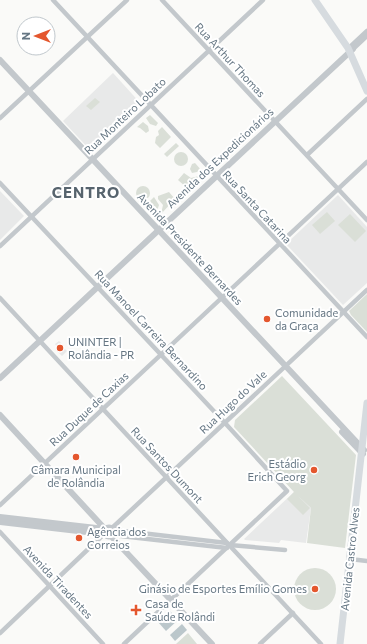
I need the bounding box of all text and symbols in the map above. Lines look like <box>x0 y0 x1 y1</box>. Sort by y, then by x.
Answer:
north arrow <box>16 16 56 56</box>
street label: Rua Arthur Thomas <box>193 20 268 100</box>
text: N <box>19 32 32 40</box>
street label: Rua Monteiro Lobato <box>81 74 168 157</box>
street label: Avenida dos Expedicionários <box>164 105 276 211</box>
street label: Rua Santa Catarina <box>220 167 295 246</box>
district label: CENTRO <box>52 183 120 201</box>
street label: Avenida Presidente Bernardes <box>135 190 246 307</box>
street label: Rua Manoel Carreira Bernardino <box>92 267 211 393</box>
place label: Comunidade da Graça <box>275 306 338 332</box>
marker: Comunidade da Graça <box>262 314 272 324</box>
place label: UNINTER | Rolândia - PR <box>68 335 135 361</box>
marker: UNINTER | Rolândia - PR <box>55 343 65 353</box>
street label: Rua Hugo do Vale <box>197 367 269 436</box>
street label: Rua Duque de Caxias <box>47 369 131 449</box>
street label: Rua Santos Dumont <box>129 424 206 506</box>
marker: Câmara Municipal de Rolândia <box>71 452 81 462</box>
place label: Estádio Erich Georg <box>248 457 306 483</box>
place label: Câmara Municipal de Rolândia <box>31 463 121 489</box>
marker: Estádio Erich Georg <box>309 465 319 475</box>
street label: Avenida Castro Alves <box>338 507 361 611</box>
place label: Agência dos Correios <box>87 525 146 551</box>
marker: Agência dos Correios <box>74 533 84 543</box>
street label: Avenida Tiradentes <box>21 542 96 621</box>
place label: Ginásio de Esportes Emílio Gomes <box>139 582 307 595</box>
marker: Ginásio de Esportes Emílio Gomes <box>310 584 320 594</box>
place label: Casa de Saúde Rolândi <box>145 597 215 623</box>
marker: Casa de Saúde Rolândi <box>130 604 142 616</box>

